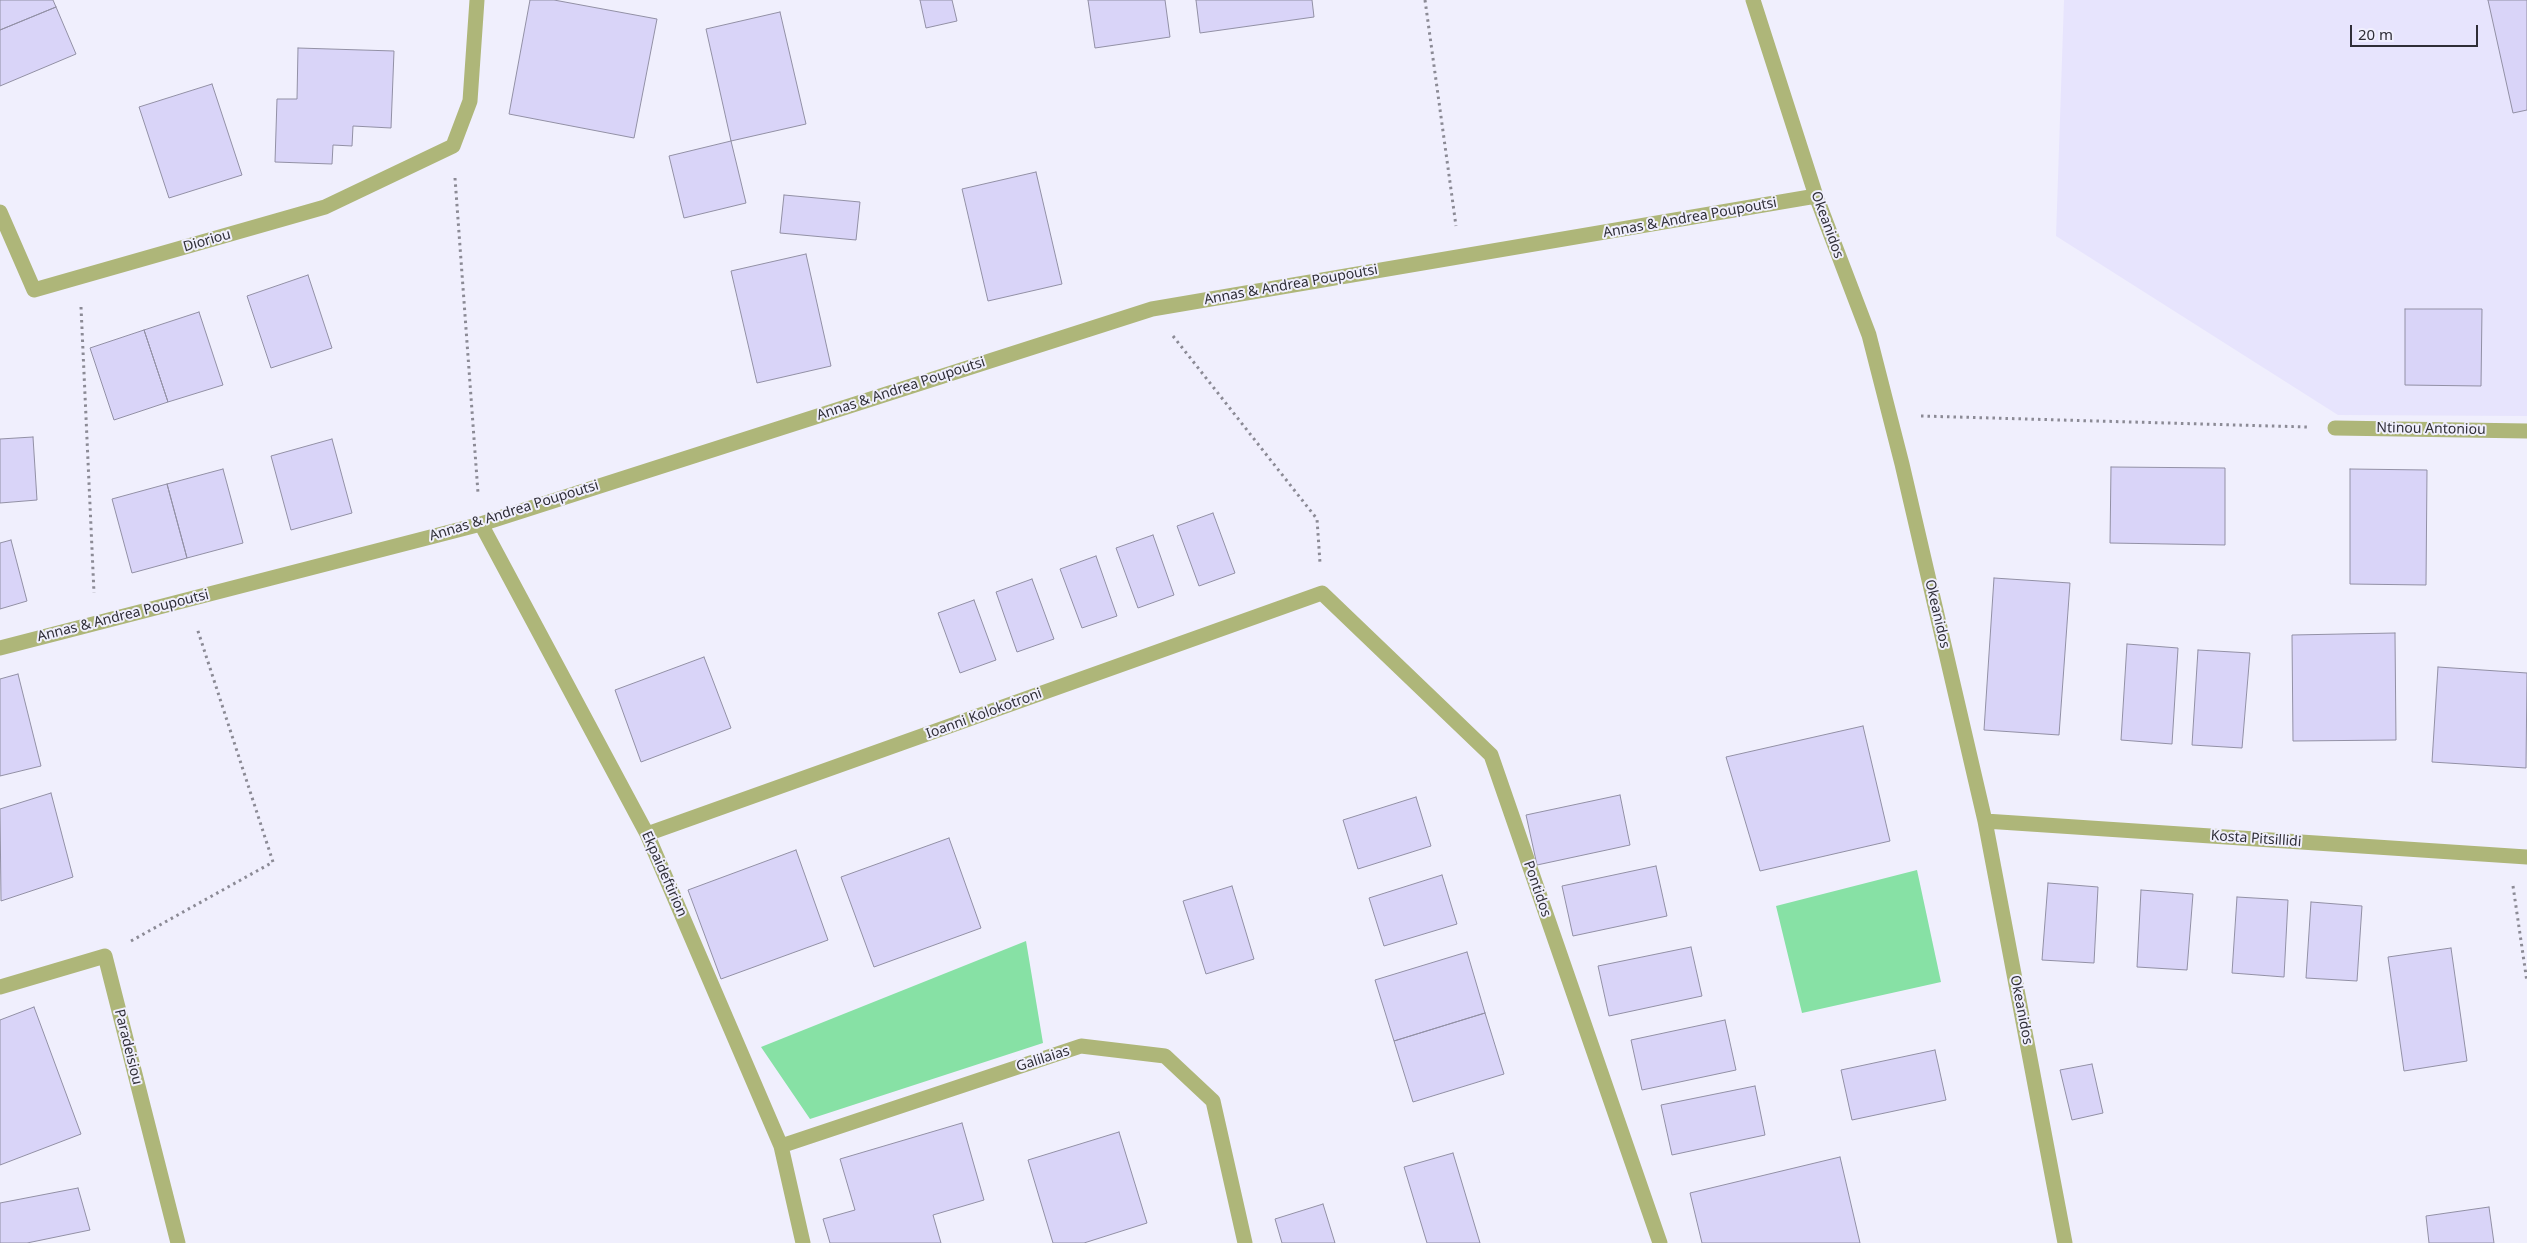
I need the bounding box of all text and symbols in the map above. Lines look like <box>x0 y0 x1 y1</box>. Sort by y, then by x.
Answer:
scale bar <box>2352 15 2480 47</box>
text: 20 m <box>2358 24 2393 44</box>
street label: Okeanidos <box>1807 189 1847 261</box>
street label: Annas & Andrea Poupoutsi <box>1602 194 1778 242</box>
street label: Dioriou <box>181 226 233 256</box>
street label: Annas & Andrea Poupoutsi <box>1203 261 1379 309</box>
street label: Annas & Andrea Poupoutsi <box>815 354 987 424</box>
street label: Ntinou Antoniou <box>2376 420 2486 438</box>
street label: Annas & Andrea Poupoutsi <box>427 477 601 545</box>
street label: Okeanidos <box>1921 578 1953 650</box>
street label: Annas & Andrea Poupoutsi <box>36 587 210 645</box>
street label: Ioanni Kolokotroni <box>924 685 1044 743</box>
street label: Kosta Pitsillidi <box>2210 827 2302 851</box>
street label: Ekpaideftirion <box>638 829 690 919</box>
street label: Pontidos <box>1520 859 1554 919</box>
street label: Okeanidos <box>2006 974 2036 1046</box>
street label: Paradeisiou <box>111 1007 145 1087</box>
street label: Galilaias <box>1014 1043 1072 1075</box>

